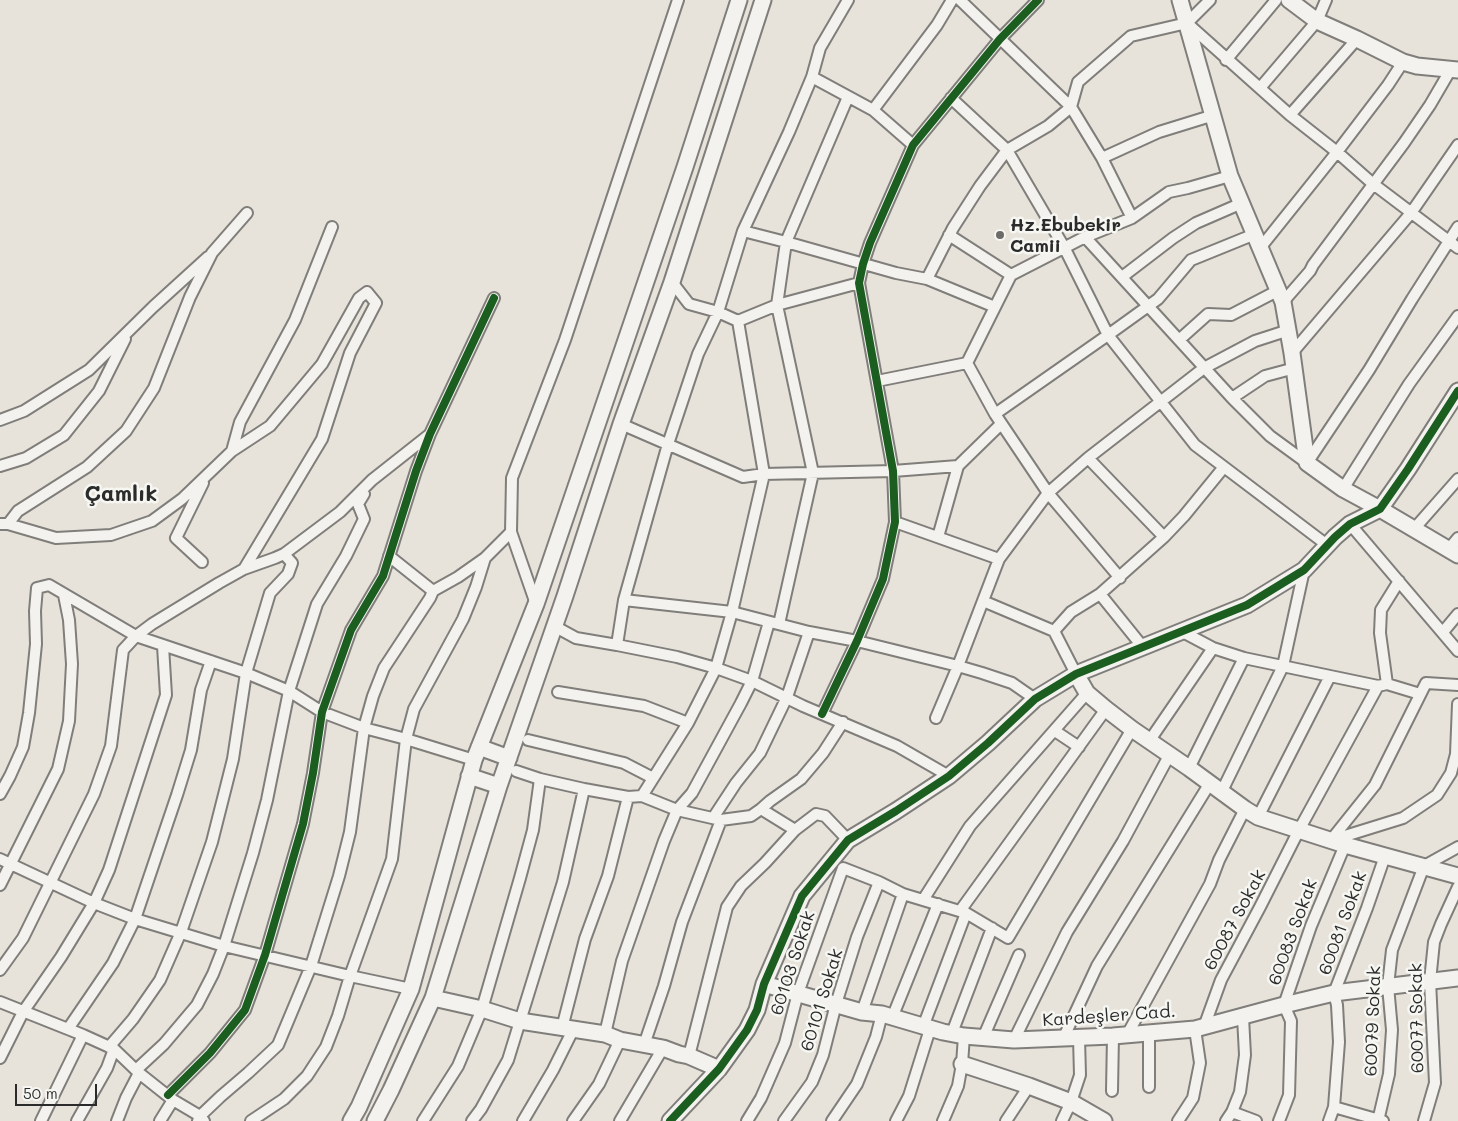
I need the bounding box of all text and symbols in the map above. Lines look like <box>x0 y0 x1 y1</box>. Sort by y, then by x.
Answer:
place label: Hz.Ebubekir Camii <box>1010 214 1121 256</box>
marker: Hz.Ebubekir Camii <box>994 229 1006 241</box>
district label: Çamlık <box>85 481 157 507</box>
street label: 60087 Sokak <box>1199 866 1271 974</box>
street label: 60081 Sokak <box>1314 868 1372 978</box>
street label: 60083 Sokak <box>1264 876 1322 988</box>
street label: 60103 Sokak <box>766 908 820 1018</box>
street label: 60101 Sokak <box>796 946 848 1054</box>
street label: 60077 Sokak <box>1405 963 1429 1073</box>
street label: 60079 Sokak <box>1360 965 1386 1077</box>
street label: Kardeşler Cad. <box>1042 1001 1176 1031</box>
scale bar <box>18 1074 100 1106</box>
text: 50 m <box>23 1083 58 1103</box>

